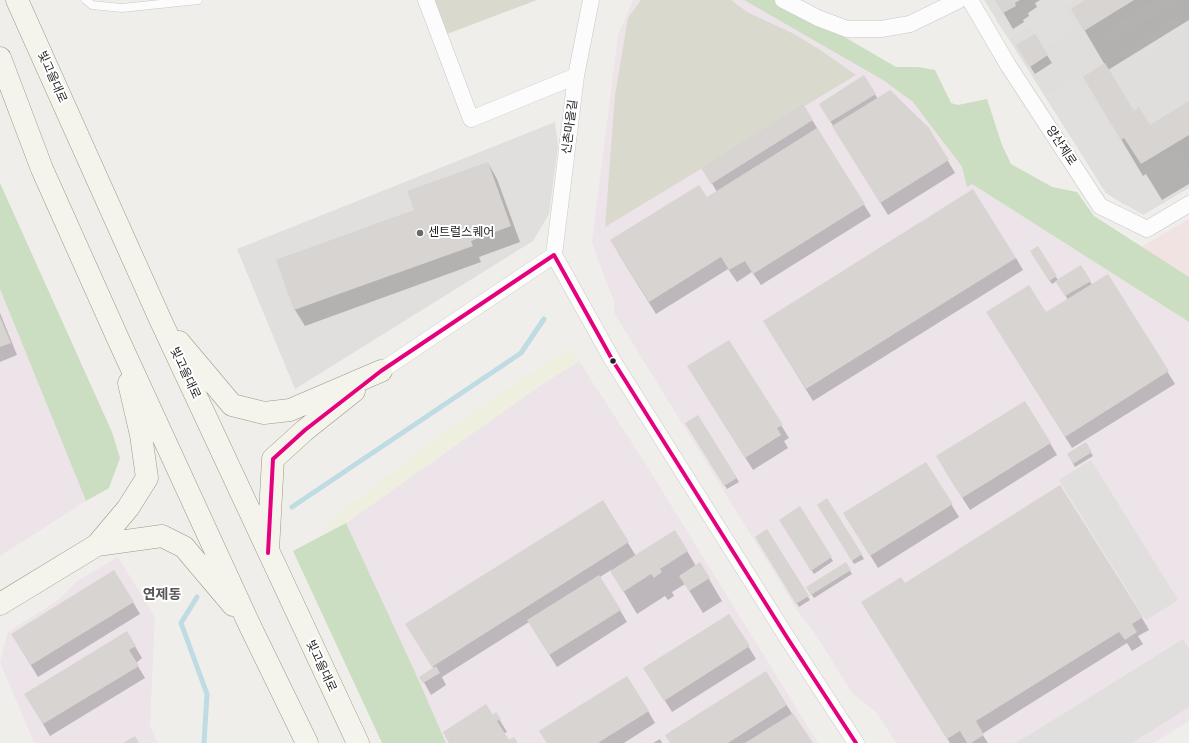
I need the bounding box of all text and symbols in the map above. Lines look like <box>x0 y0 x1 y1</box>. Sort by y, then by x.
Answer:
street label: 빛고을대로 <box>34 49 70 105</box>
street label: 신촌마을길 <box>559 99 581 155</box>
street label: 양산제로 <box>1043 124 1079 168</box>
place label: 센트럴스퀘어 <box>428 226 494 240</box>
marker: 센트럴스퀘어 <box>415 228 425 238</box>
street label: 빛고을대로 <box>167 345 203 401</box>
unlabelled marker <box>608 356 618 366</box>
district label: 연제동 <box>143 587 181 603</box>
street label: 빛고을대로 <box>303 638 339 694</box>

